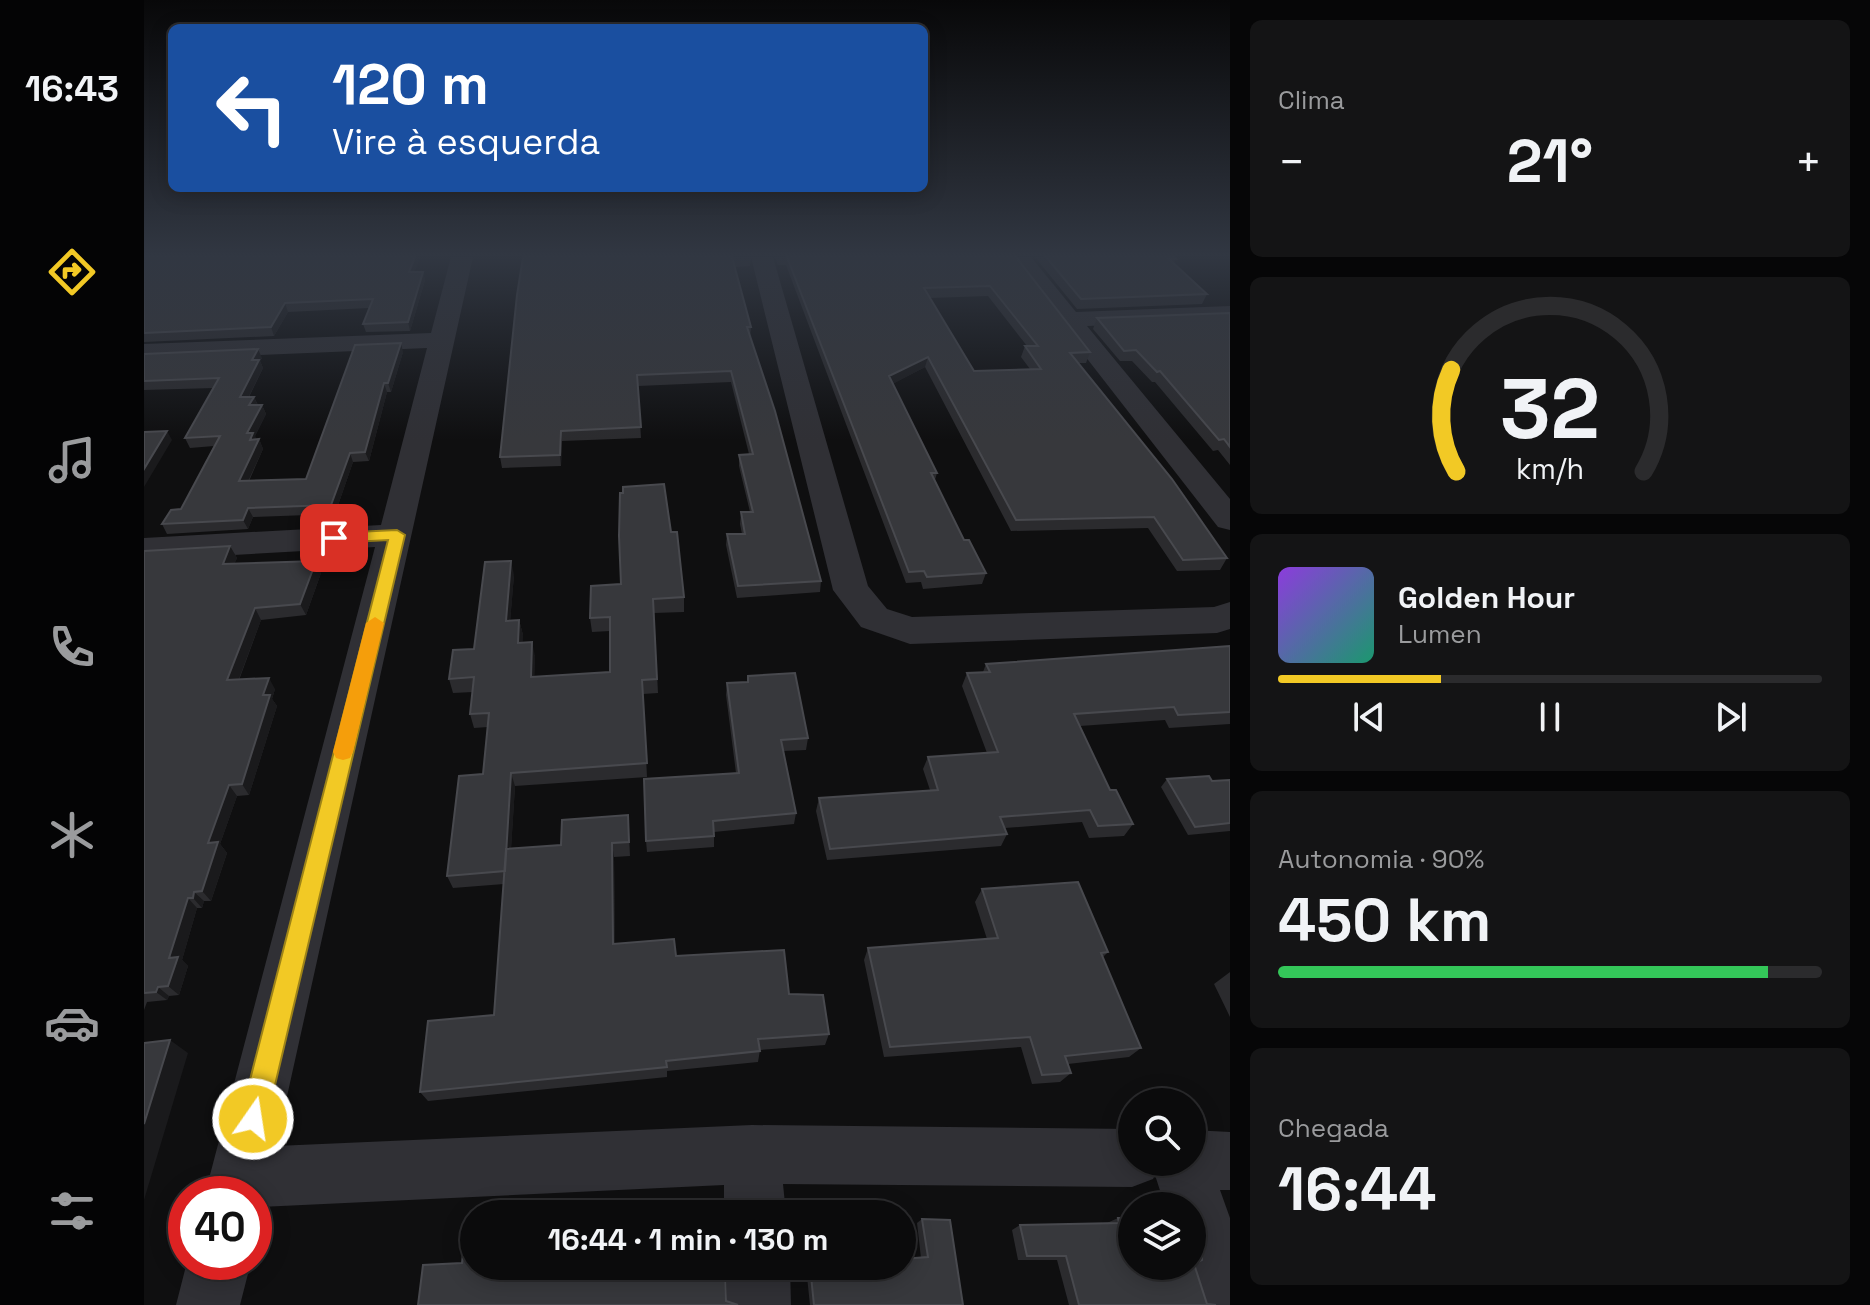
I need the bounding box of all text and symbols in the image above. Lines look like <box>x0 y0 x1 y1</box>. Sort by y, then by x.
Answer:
text: 120 m <box>332 49 489 120</box>
icon: left <box>200 56 304 160</box>
text: 16:43 <box>25 66 119 112</box>
text: Clima <box>1278 83 1345 117</box>
text: Vire à esquerda <box>332 119 600 165</box>
text: 21° <box>1507 123 1593 200</box>
text: − <box>1278 134 1305 190</box>
text: + <box>1795 134 1822 190</box>
icon: directions <box>44 244 100 300</box>
text: 32 <box>1500 355 1600 461</box>
icon: music <box>44 432 100 488</box>
text: km/h <box>1516 451 1584 487</box>
pin <box>300 504 368 572</box>
icon: arrive <box>312 516 356 560</box>
text: Golden Hour <box>1398 578 1575 617</box>
text: Lumen <box>1398 617 1482 651</box>
icon: phone <box>44 619 100 675</box>
icon: previous <box>1347 695 1391 739</box>
icon: pause <box>1528 695 1572 739</box>
icon: next <box>1709 695 1753 739</box>
icon: climate <box>44 807 100 863</box>
text: Autonomia · 90% <box>1278 842 1484 876</box>
text: 450 km <box>1278 882 1491 959</box>
icon: car <box>44 995 100 1051</box>
position arrow <box>211 1077 295 1161</box>
map controls <box>1118 1088 1206 1280</box>
button: search <box>1118 1088 1206 1176</box>
text: Chegada <box>1278 1111 1389 1145</box>
text: 16:44 <box>1278 1151 1436 1228</box>
speed limit sign: 40 <box>168 1176 272 1280</box>
icon: filters <box>44 1183 100 1239</box>
button: layers <box>1118 1192 1206 1280</box>
text: 16:44 · 1 min · 130 m <box>548 1220 828 1259</box>

